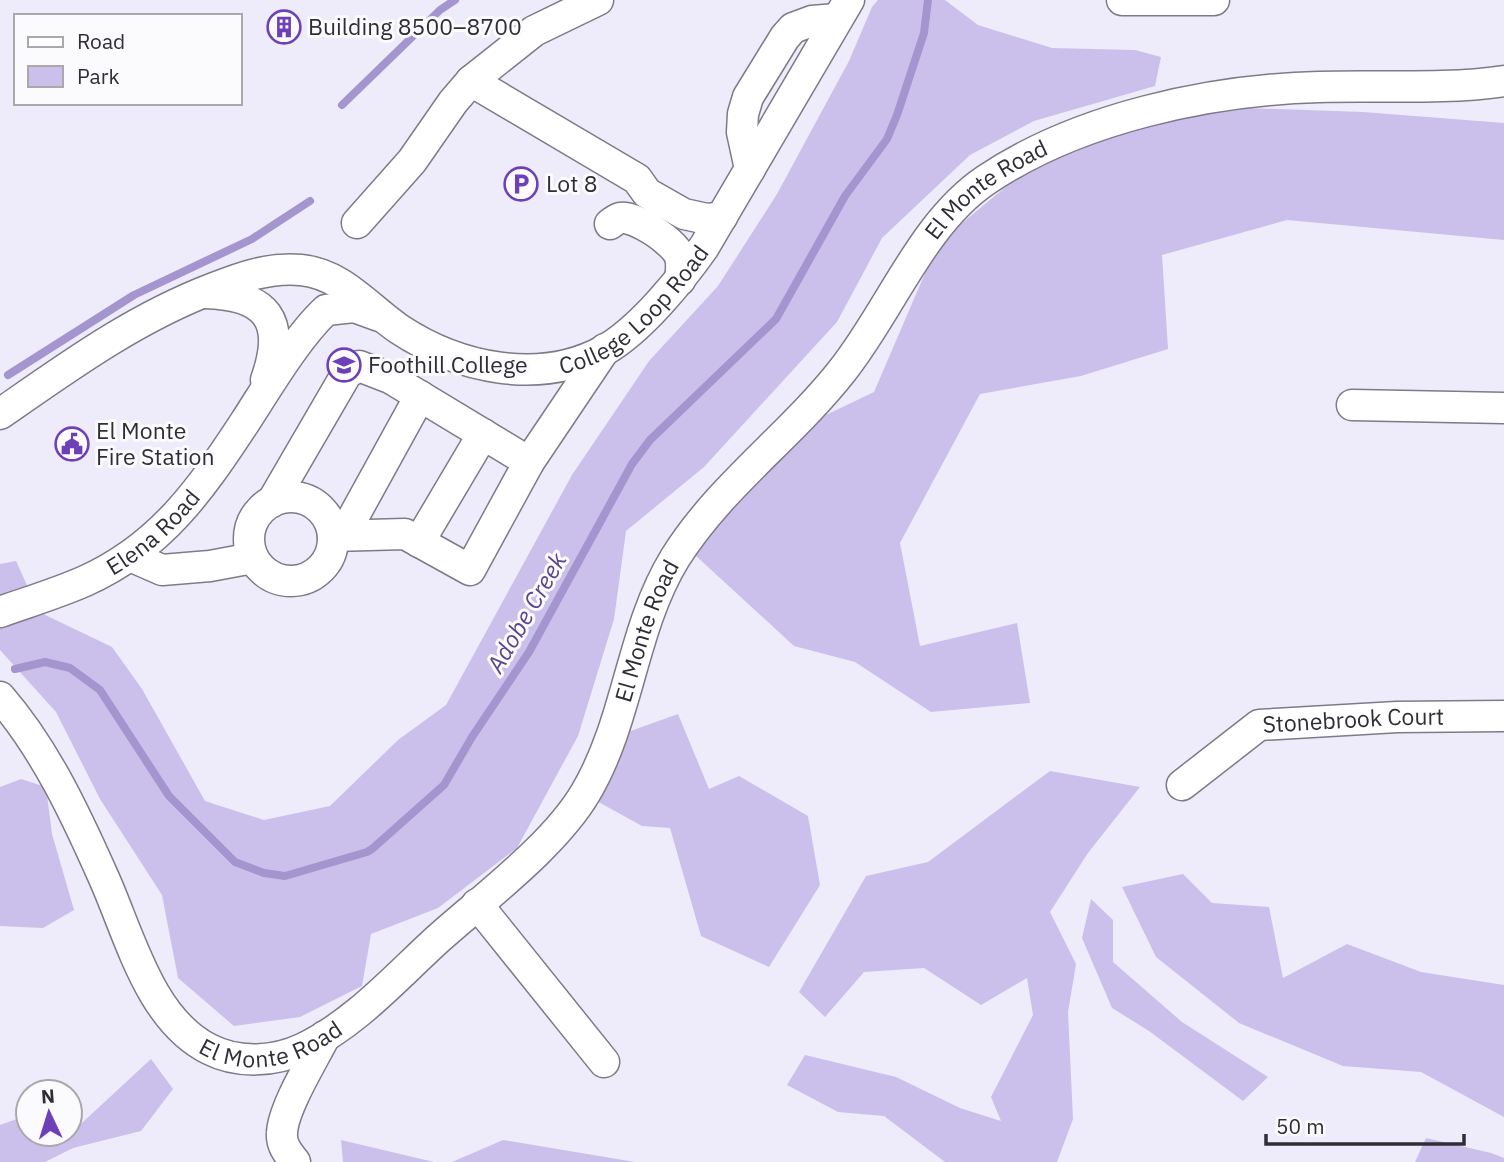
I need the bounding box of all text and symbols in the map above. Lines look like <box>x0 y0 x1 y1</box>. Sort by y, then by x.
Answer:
building icon: Building 8500–8700 <box>265 8 303 46</box>
place label: Building 8500–8700 <box>308 11 522 41</box>
legend <box>14 14 242 105</box>
text: Road <box>77 27 125 55</box>
text: Park <box>77 62 120 90</box>
street label: El Monte Road <box>917 132 1052 245</box>
parking icon: Lot 8 <box>502 165 540 203</box>
place label: Lot 8 <box>546 168 597 198</box>
street label: College Loop Road <box>556 239 715 380</box>
school or university icon: Foothill College <box>325 346 363 384</box>
place label: Foothill College <box>368 349 528 379</box>
place label: El Monte Fire Station <box>96 415 214 471</box>
public building icon: El Monte Fire Station <box>53 425 91 463</box>
street label: Elena Road <box>100 483 206 581</box>
water label: Adobe Creek <box>478 546 574 679</box>
street label: El Monte Road <box>607 554 685 705</box>
street label: Stonebrook Court <box>1262 701 1444 739</box>
street label: El Monte Road <box>195 1014 348 1074</box>
north arrow <box>14 1078 84 1148</box>
text: N <box>40 1084 56 1108</box>
scale bar <box>1266 1102 1464 1146</box>
text: 50 m <box>1276 1112 1325 1140</box>

